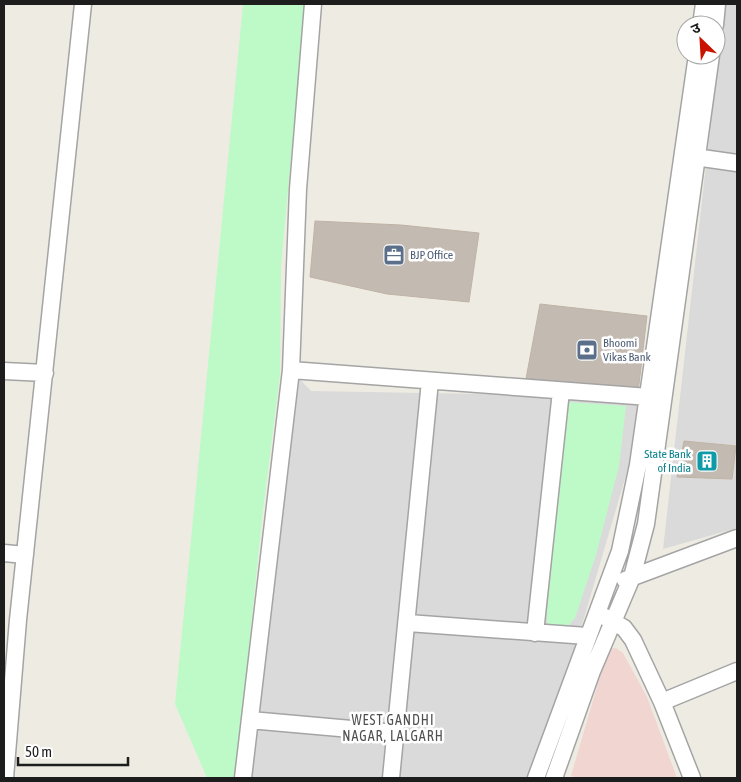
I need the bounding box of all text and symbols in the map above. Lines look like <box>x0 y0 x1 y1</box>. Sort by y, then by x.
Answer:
north arrow <box>676 15 726 65</box>
text: उ <box>688 19 703 37</box>
office icon: BJP Office <box>382 243 406 267</box>
place label: BJP Office <box>410 248 453 262</box>
place label: Bhoomi Vikas Bank <box>603 336 651 364</box>
bank icon: Bhoomi Vikas Bank <box>575 338 599 362</box>
place label: State Bank of India <box>644 447 692 475</box>
building icon: State Bank of India <box>695 449 719 473</box>
district label: WEST GANDHI NAGAR, LALGARH <box>342 712 444 744</box>
scale bar <box>18 734 128 766</box>
text: 50 m <box>25 743 52 760</box>

